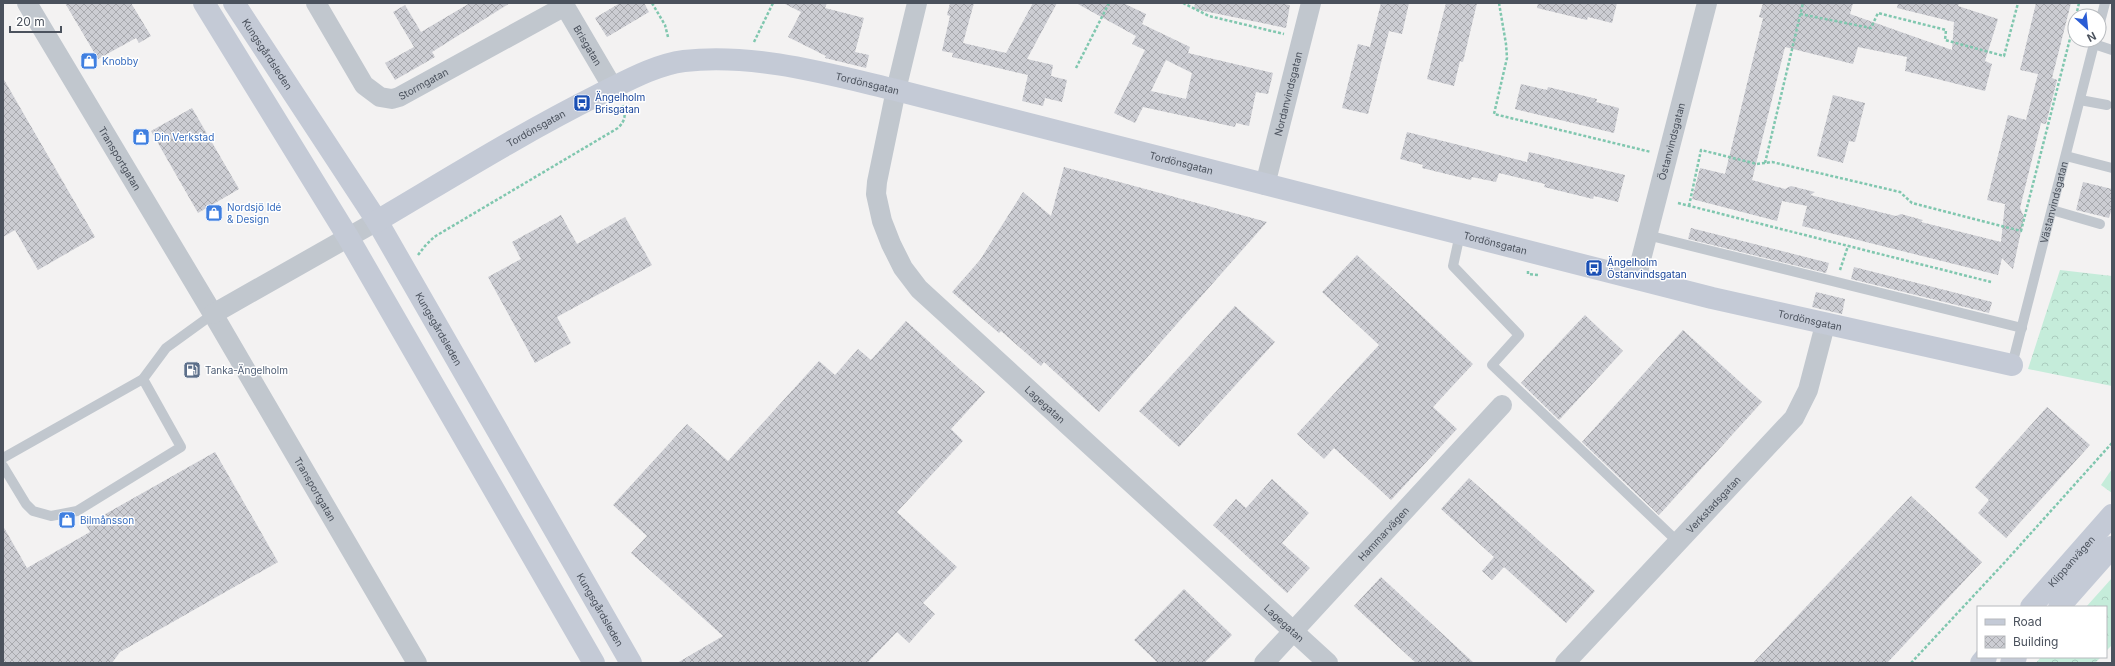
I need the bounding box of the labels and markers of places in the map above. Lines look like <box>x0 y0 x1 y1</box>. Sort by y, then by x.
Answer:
shop icon: Knobby <box>79 51 99 71</box>
place label: Knobby <box>102 55 139 67</box>
place label: Ängelholm Brisgatan <box>595 91 645 115</box>
bus stop icon: Ängelholm Brisgatan <box>572 93 592 113</box>
shop icon: Din Verkstad <box>131 127 151 147</box>
place label: Din Verkstad <box>154 131 214 143</box>
place label: Nordsjö Idé & Design <box>227 201 282 225</box>
shop icon: Nordsjö Idé & Design <box>204 203 224 223</box>
place label: Ängelholm Östanvindsgatan <box>1607 256 1687 280</box>
bus stop icon: Ängelholm Östanvindsgatan <box>1584 258 1604 278</box>
fuel station icon: Tanka-Ängelholm <box>182 360 202 380</box>
place label: Tanka-Ängelholm <box>205 364 288 376</box>
shop icon: Bilmånsson <box>57 510 77 530</box>
place label: Bilmånsson <box>80 514 134 526</box>

